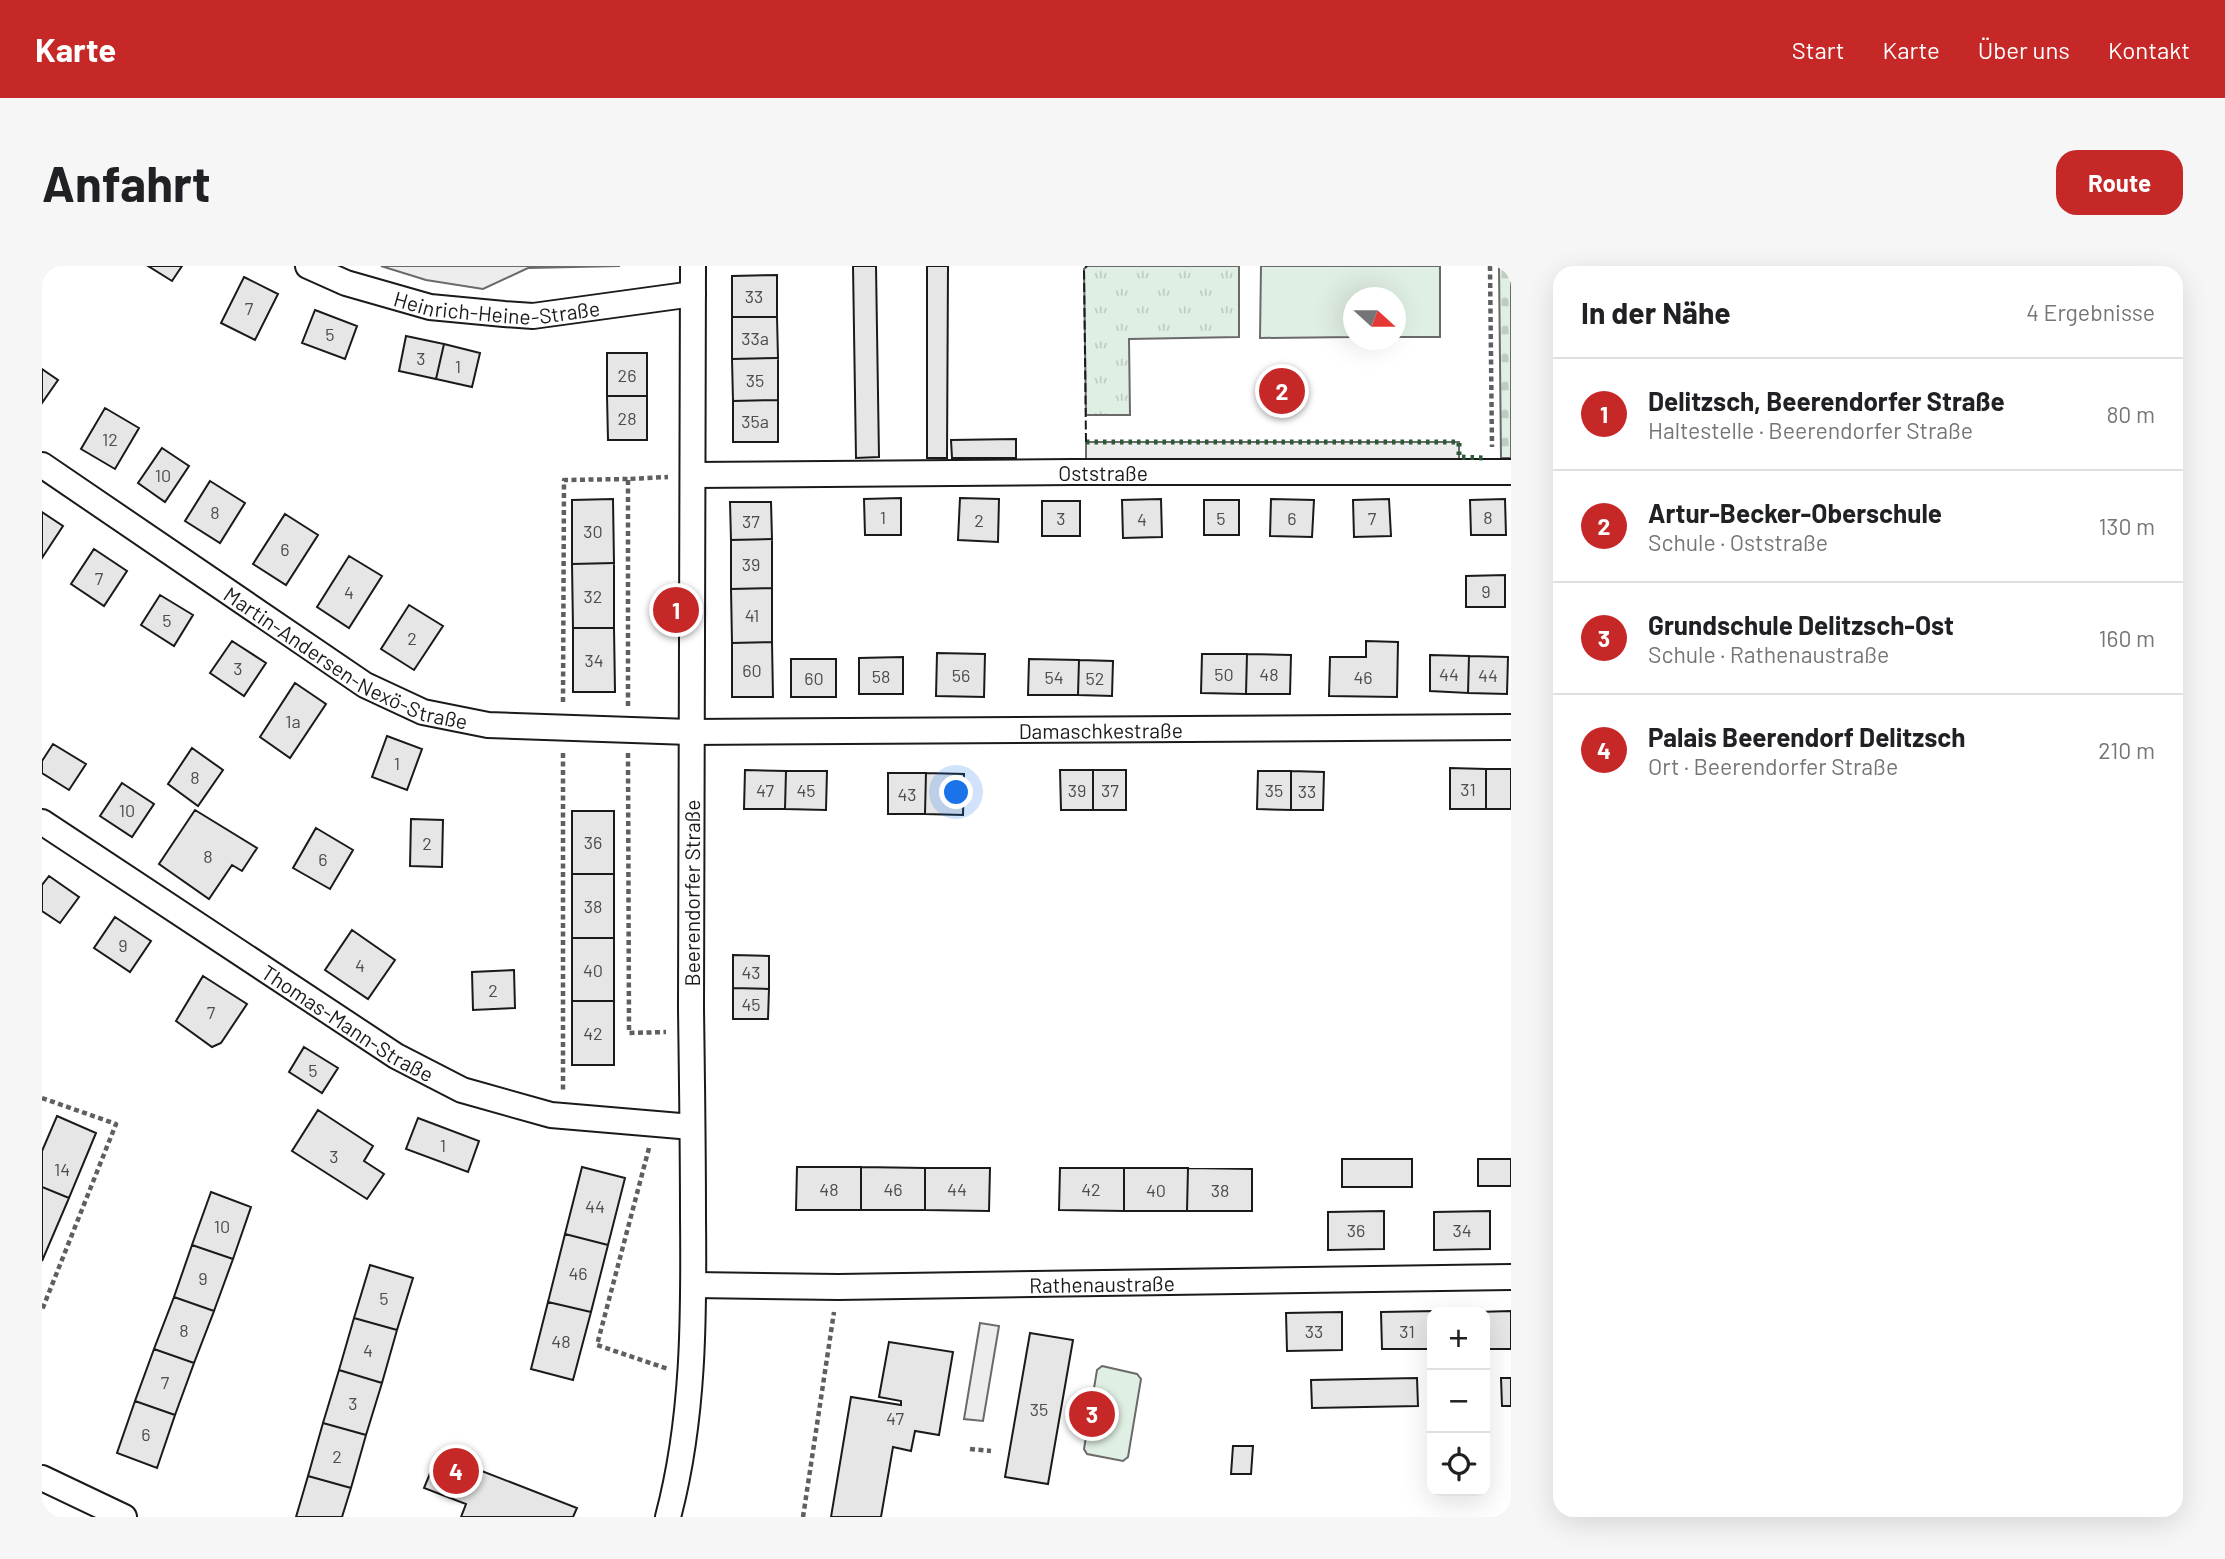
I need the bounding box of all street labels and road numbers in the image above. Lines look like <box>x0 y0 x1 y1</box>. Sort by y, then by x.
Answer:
street label: Heinrich-Heine-Straße <box>391 285 601 329</box>
street label: Oststraße <box>1058 460 1148 485</box>
street label: Martin-Andersen-Nexö-Straße <box>220 581 470 733</box>
street label: Damaschkestraße <box>1019 716 1183 742</box>
street label: Beerendorfer Straße <box>678 799 704 987</box>
street label: Thomas-Mann-Straße <box>258 959 438 1086</box>
street label: Rathenaustraße <box>1029 1269 1175 1297</box>

